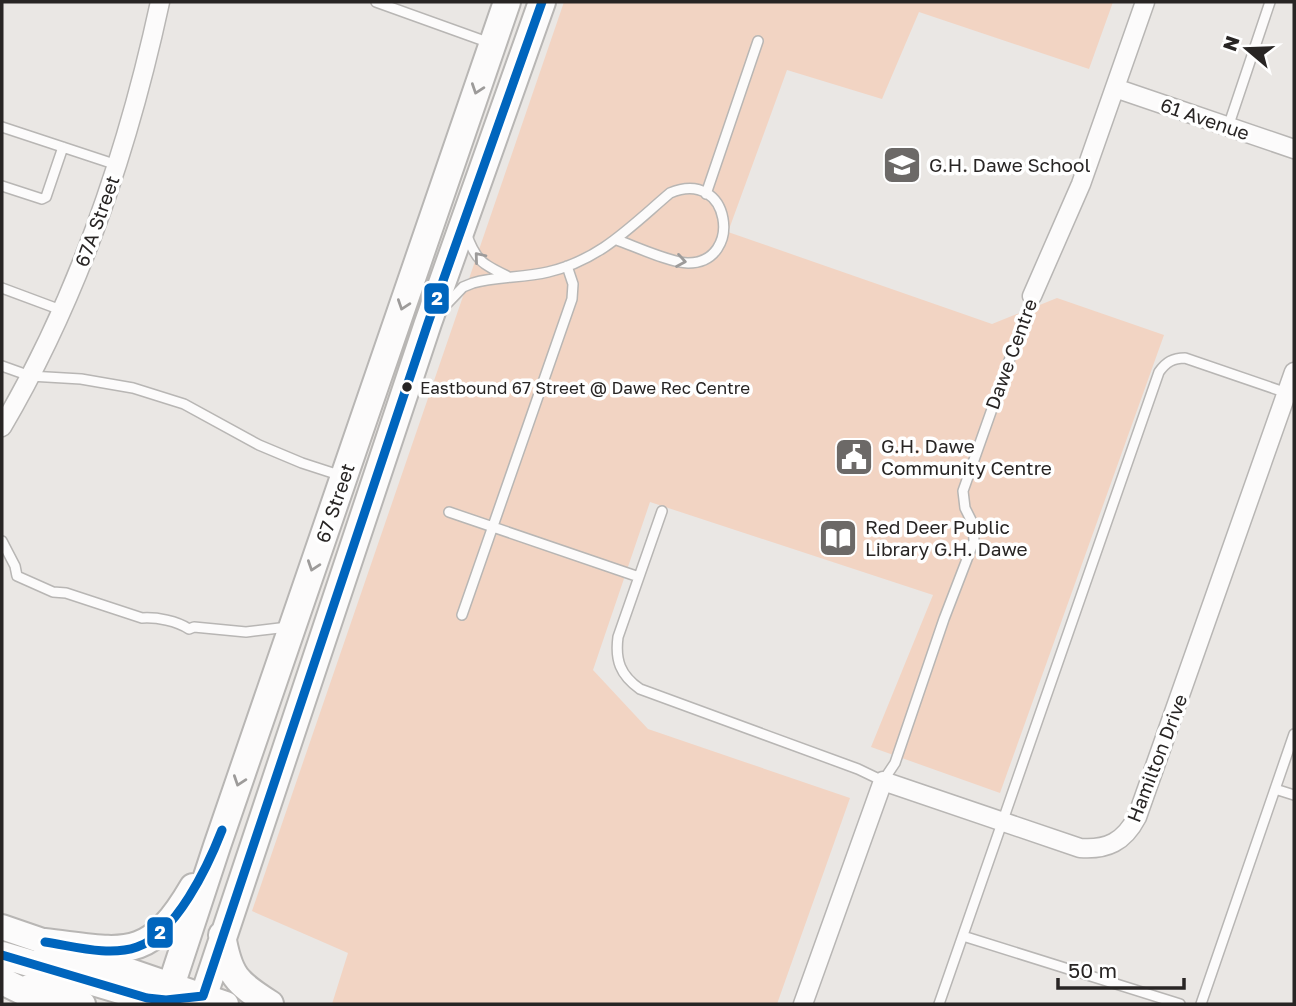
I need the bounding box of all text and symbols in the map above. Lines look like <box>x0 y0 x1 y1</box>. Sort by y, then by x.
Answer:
north arrow <box>1212 14 1282 84</box>
text: N <box>1217 33 1244 54</box>
one-way arrow <box>471 83 485 95</box>
street label: 61 Avenue <box>1158 93 1253 144</box>
school or university icon: G.H. Dawe School <box>881 144 923 186</box>
place label: G.H. Dawe School <box>929 153 1091 176</box>
street label: 67A Street <box>69 172 124 270</box>
one-way arrow <box>474 252 487 265</box>
one-way arrow <box>675 253 687 268</box>
line badge: 2 <box>423 282 450 315</box>
text: 2 <box>431 286 443 309</box>
street label: Dawe Centre <box>980 295 1041 412</box>
one-way arrow <box>397 298 411 310</box>
place label: Eastbound 67 Street @ Dawe Rec Centre <box>420 377 750 398</box>
marker: Eastbound 67 Street @ Dawe Rec Centre <box>400 380 414 394</box>
place label: G.H. Dawe Community Centre <box>881 434 1052 479</box>
public building icon: G.H. Dawe Community Centre <box>833 436 875 478</box>
street label: 67 Street <box>310 460 359 546</box>
place label: Red Deer Public Library G.H. Dawe <box>865 515 1028 560</box>
library icon: Red Deer Public Library G.H. Dawe <box>817 517 859 559</box>
one-way arrow <box>307 559 321 572</box>
street label: Hamilton Drive <box>1122 691 1192 825</box>
one-way arrow <box>233 775 247 787</box>
line badge: 2 <box>146 916 174 949</box>
text: 2 <box>154 920 166 943</box>
scale bar <box>1058 946 1184 990</box>
text: 50 m <box>1068 957 1117 983</box>

